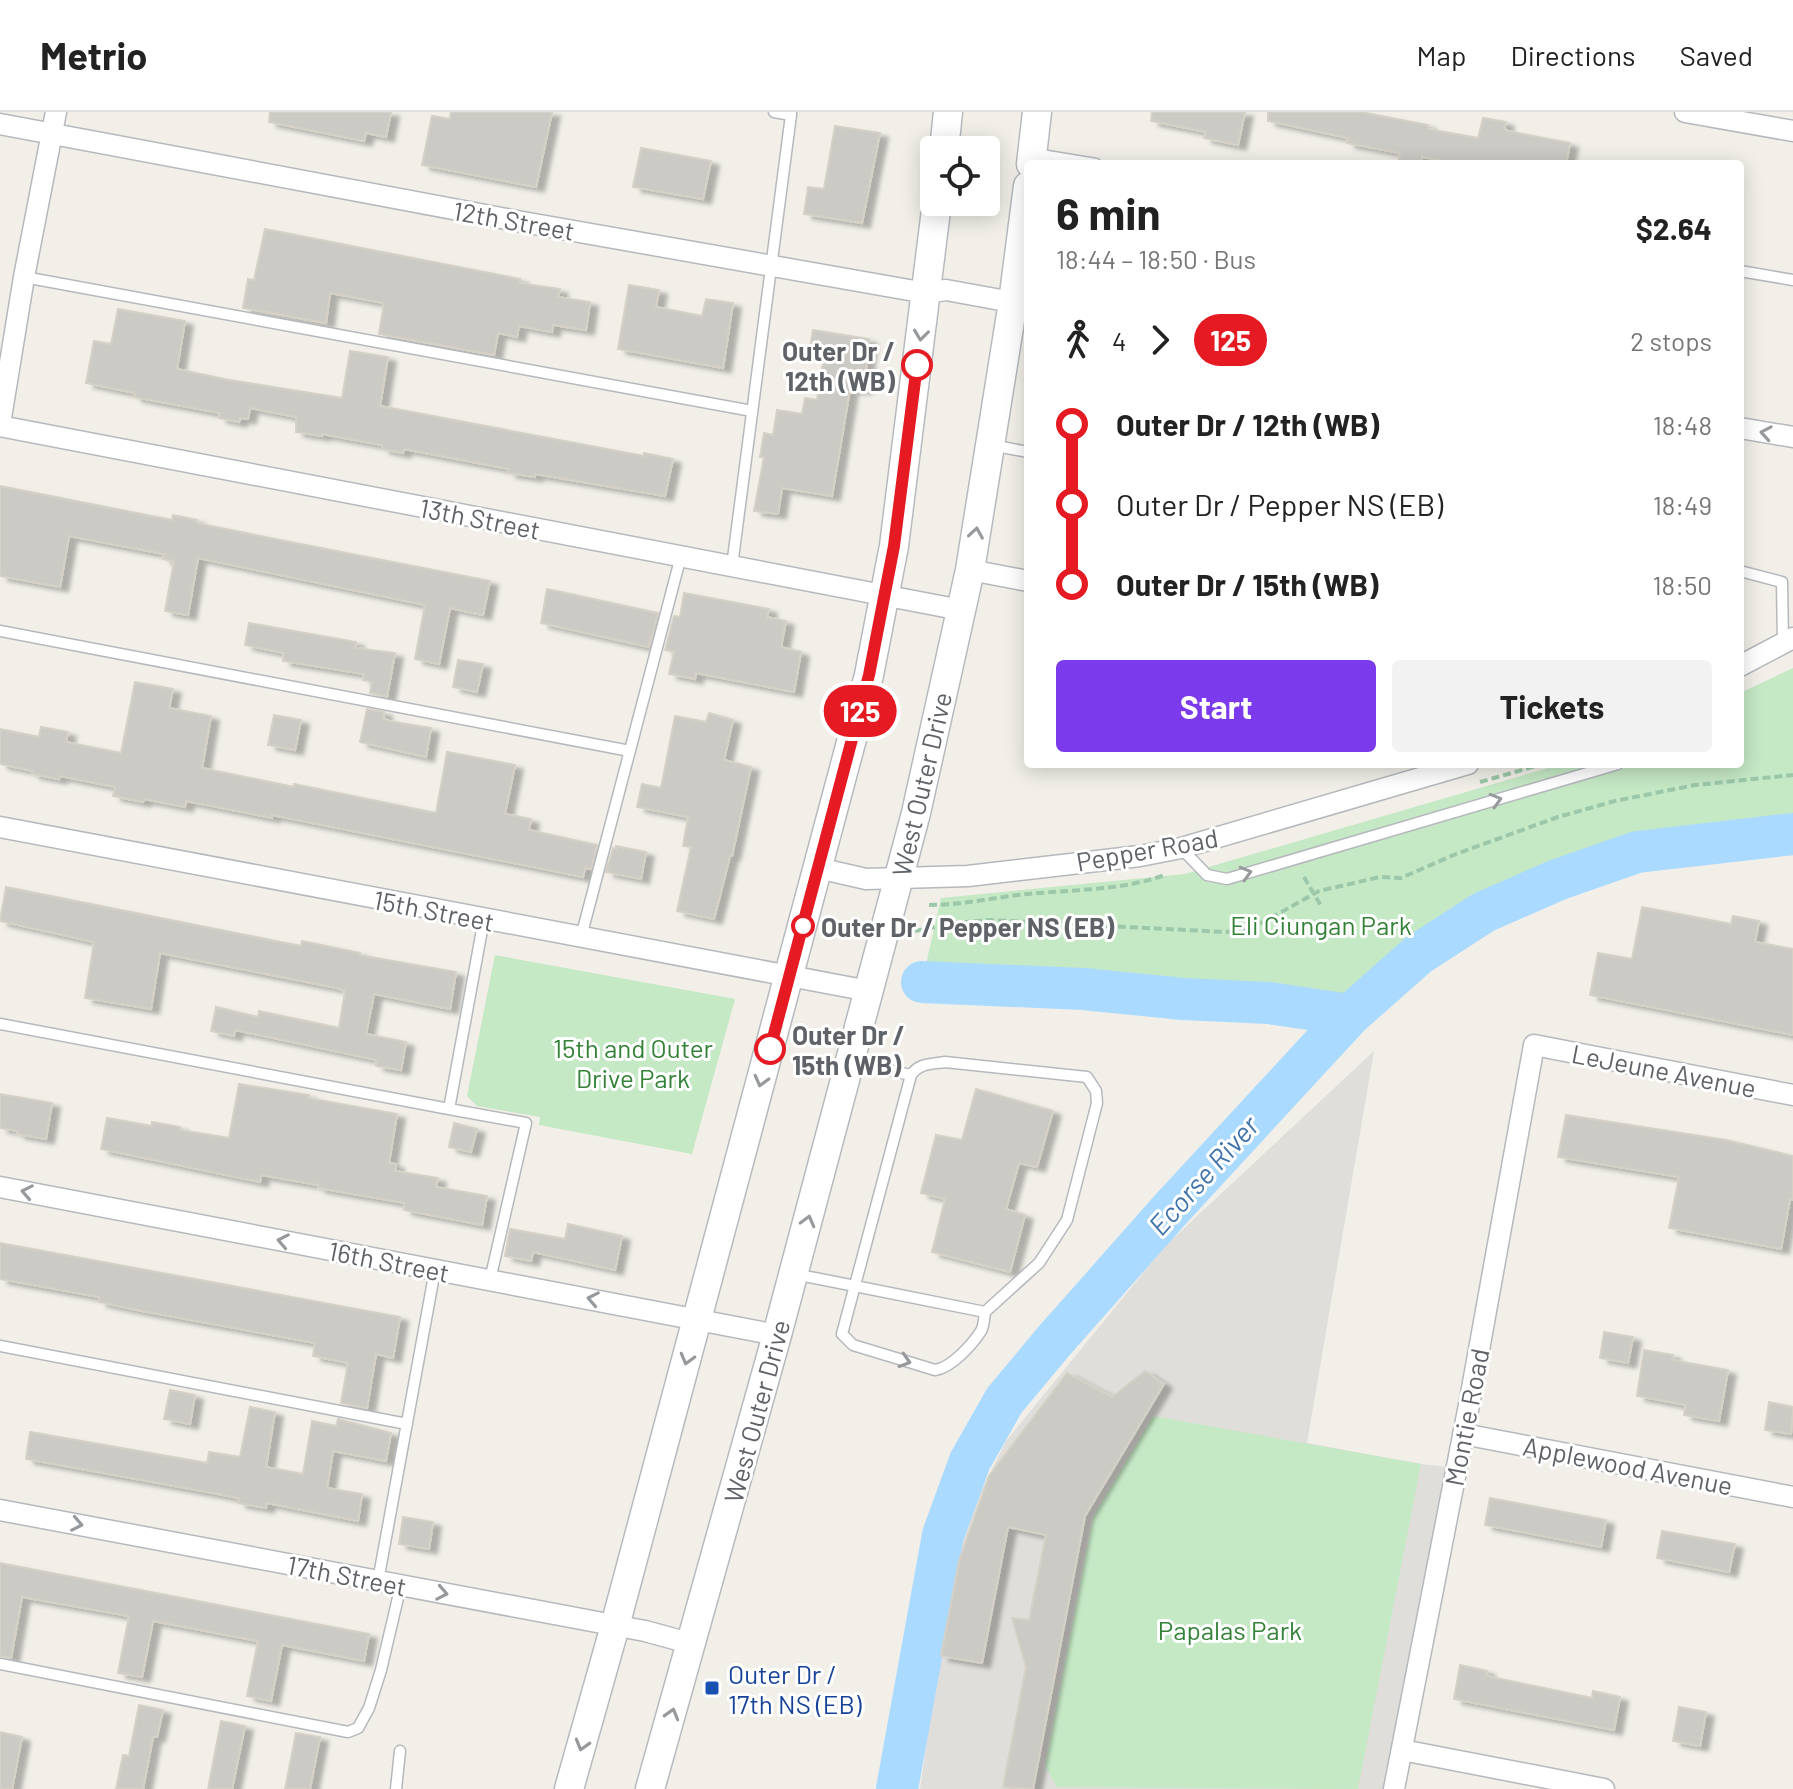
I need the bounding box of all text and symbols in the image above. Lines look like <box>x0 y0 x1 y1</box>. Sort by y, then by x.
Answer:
text: Metrio <box>40 32 147 78</box>
text: Map <box>1417 38 1466 72</box>
text: Directions <box>1510 38 1636 72</box>
text: Saved <box>1680 38 1753 72</box>
map controls <box>920 136 1000 216</box>
button: locate <box>920 136 1000 216</box>
text: 6 min <box>1056 186 1160 239</box>
street label: 12th Street <box>451 194 577 246</box>
text: $2.64 <box>1636 210 1712 246</box>
text: 18:44 – 18:50 · Bus <box>1056 243 1256 274</box>
icon: walk <box>1056 318 1100 362</box>
icon: forward <box>1138 318 1182 362</box>
text: 125 <box>1210 323 1251 357</box>
text: 4 <box>1112 325 1126 356</box>
text: 2 stops <box>1630 325 1712 356</box>
one-way arrow <box>913 328 930 342</box>
place label: Outer Dr / 12th (WB) <box>782 335 896 396</box>
marker: Outer Dr / 12th (WB) <box>902 350 932 380</box>
text: Outer Dr / 12th (WB) <box>1116 406 1379 442</box>
text: 18:48 <box>1653 409 1712 440</box>
one-way arrow <box>1760 425 1773 442</box>
text: Outer Dr / Pepper NS (EB) <box>1116 486 1443 522</box>
text: 18:49 <box>1653 489 1712 520</box>
street label: 13th Street <box>417 491 543 545</box>
one-way arrow <box>966 526 983 540</box>
text: Outer Dr / 15th (WB) <box>1116 566 1378 602</box>
text: 18:50 <box>1652 569 1712 600</box>
button: Start <box>1056 660 1376 752</box>
button: Tickets <box>1392 660 1712 752</box>
line badge: 125 <box>814 685 906 737</box>
street label: West Outer Drive <box>885 689 957 879</box>
text: 125 <box>840 694 880 728</box>
one-way arrow <box>1489 793 1503 809</box>
street label: Pepper Road <box>1074 821 1220 877</box>
one-way arrow <box>1239 866 1253 882</box>
street label: 15th Street <box>371 883 497 937</box>
park label: Eli Ciungan Park <box>1230 909 1412 940</box>
place label: Outer Dr / Pepper NS (EB) <box>821 911 1115 942</box>
marker: Outer Dr / Pepper NS (EB) <box>792 915 814 937</box>
place label: Outer Dr / 15th (WB) <box>792 1019 905 1080</box>
park label: 15th and Outer Drive Park <box>553 1032 714 1093</box>
marker: Outer Dr / 15th (WB) <box>755 1034 785 1064</box>
street label: LeJeune Avenue <box>1569 1037 1759 1103</box>
one-way arrow <box>754 1073 771 1087</box>
water label: Ecorse River <box>1141 1108 1266 1242</box>
one-way arrow <box>21 1185 34 1202</box>
one-way arrow <box>798 1214 815 1228</box>
one-way arrow <box>276 1233 290 1250</box>
street label: 16th Street <box>326 1234 452 1288</box>
one-way arrow <box>587 1292 600 1309</box>
street label: West Outer Drive <box>717 1316 795 1506</box>
street label: Montie Road <box>1437 1346 1495 1488</box>
one-way arrow <box>679 1352 696 1365</box>
one-way arrow <box>898 1352 911 1368</box>
street label: Applewood Avenue <box>1521 1429 1735 1501</box>
one-way arrow <box>69 1515 83 1532</box>
street label: 17th Street <box>285 1548 409 1602</box>
one-way arrow <box>435 1584 448 1601</box>
park label: Papalas Park <box>1158 1614 1302 1645</box>
place label: Outer Dr / 17th NS (EB) <box>728 1658 862 1719</box>
marker: Outer Dr / 17th NS (EB) <box>703 1679 721 1697</box>
one-way arrow <box>663 1708 679 1722</box>
one-way arrow <box>575 1737 591 1751</box>

